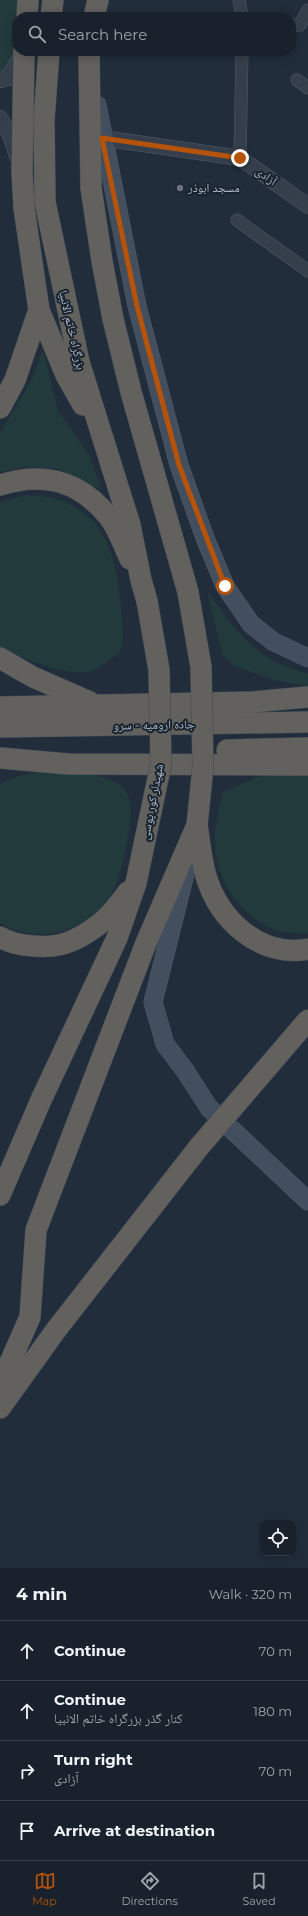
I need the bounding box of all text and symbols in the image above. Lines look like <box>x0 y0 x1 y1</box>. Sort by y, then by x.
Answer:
search box <box>12 12 296 56</box>
icon: search <box>26 23 48 45</box>
text: Search here <box>58 25 147 44</box>
route end <box>231 149 249 167</box>
street label: آزادی <box>253 163 281 189</box>
place label: مسجد ابوذر <box>187 180 240 195</box>
marker: مسجد ابوذر <box>175 183 185 193</box>
street label: بزرگراه خاتم الانبیا <box>55 289 89 371</box>
route start <box>216 577 234 595</box>
street label: جاده ارومیه - سرو <box>113 716 195 733</box>
street label: شهیدلر کور پوسی <box>137 762 166 841</box>
map controls <box>260 1520 296 1556</box>
button: locate <box>260 1520 296 1556</box>
text: 4 min <box>16 1584 67 1604</box>
text: Walk · 320 m <box>209 1586 292 1602</box>
icon: ahead <box>16 1640 38 1662</box>
text: Continue <box>54 1641 126 1660</box>
text: 70 m <box>259 1643 292 1659</box>
text: Continue <box>54 1690 126 1709</box>
icon: ahead <box>16 1700 38 1722</box>
text: 180 m <box>253 1703 292 1719</box>
text: کنار گذر بزرگراه خاتم الانبیا <box>54 1710 183 1726</box>
text: Turn right <box>54 1750 133 1769</box>
icon: right <box>16 1760 38 1782</box>
text: 70 m <box>259 1763 292 1779</box>
text: آزادی <box>54 1770 79 1786</box>
icon: arrive <box>16 1820 38 1842</box>
text: Arrive at destination <box>54 1821 215 1840</box>
tab: Map <box>32 1870 57 1908</box>
tab: Directions <box>122 1870 178 1908</box>
tab: Saved <box>243 1870 276 1908</box>

